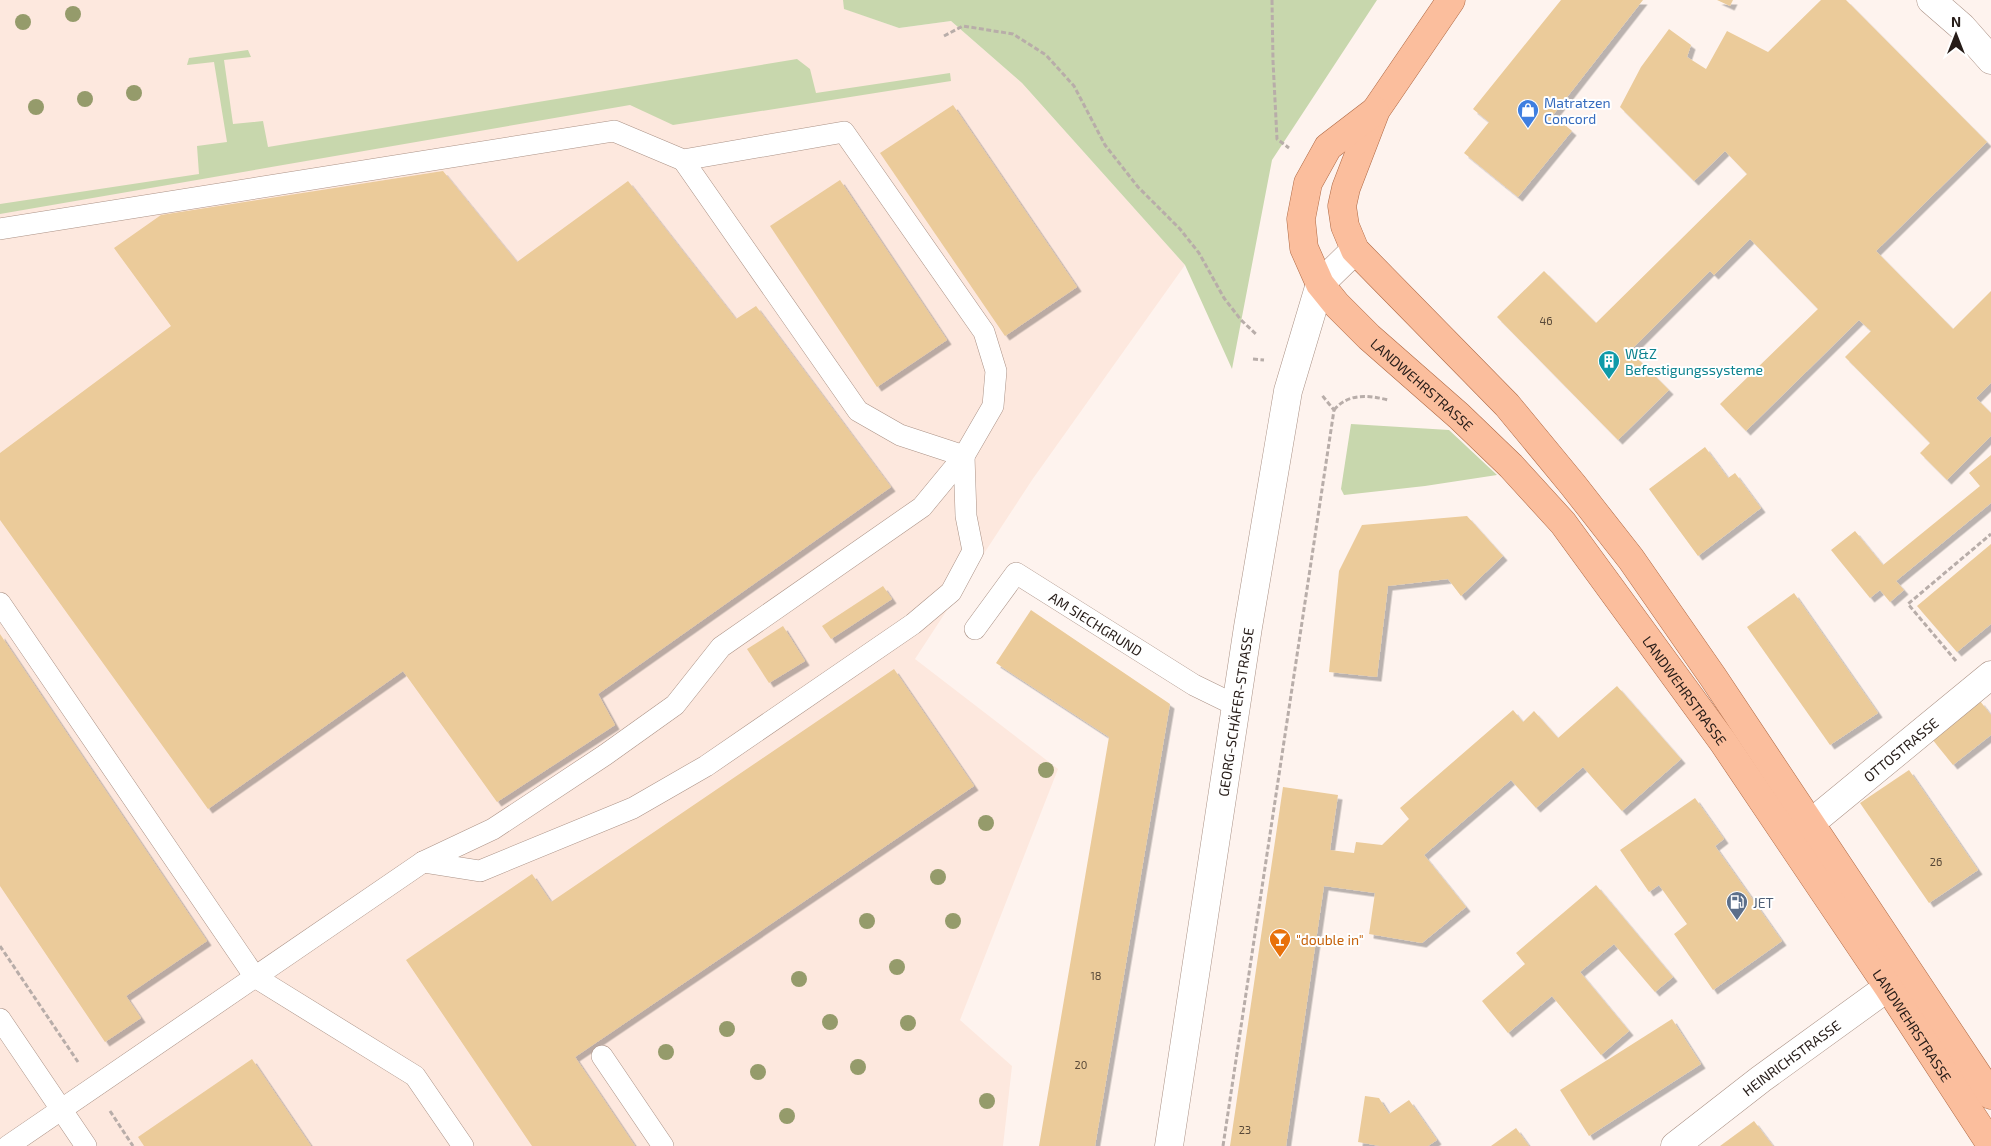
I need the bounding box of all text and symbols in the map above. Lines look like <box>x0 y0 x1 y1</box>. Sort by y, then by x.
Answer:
north arrow <box>1931 10 1981 60</box>
text: N <box>1951 13 1961 30</box>
place label: Matratzen Concord <box>1544 94 1611 127</box>
shop icon: Matratzen Concord <box>1516 98 1540 129</box>
house number: 46 <box>1539 314 1553 327</box>
street label: LANDWEHRSTRASSE <box>1368 334 1477 434</box>
place label: W&Z Befestigungssysteme <box>1625 345 1763 378</box>
building icon: W&Z Befestigungssysteme <box>1597 349 1621 380</box>
street label: AM SIECHGRUND <box>1046 588 1146 659</box>
street label: GEORG-SCHÄFER-STRASSE <box>1214 626 1256 798</box>
street label: LANDWEHRSTRASSE <box>1640 632 1731 748</box>
street label: OTTOSTRASSE <box>1860 714 1941 785</box>
house number: 26 <box>1930 855 1942 868</box>
fuel station icon: JET <box>1725 890 1749 921</box>
place label: JET <box>1753 894 1774 911</box>
bar icon: "double in" <box>1268 927 1292 958</box>
place label: "double in" <box>1296 931 1364 948</box>
street label: LANDWEHRSTRASSE <box>1870 966 1956 1085</box>
house number: 18 <box>1090 969 1102 982</box>
street label: HEINRICHSTRASSE <box>1739 1016 1844 1099</box>
house number: 20 <box>1075 1058 1087 1071</box>
house number: 23 <box>1239 1123 1251 1136</box>

